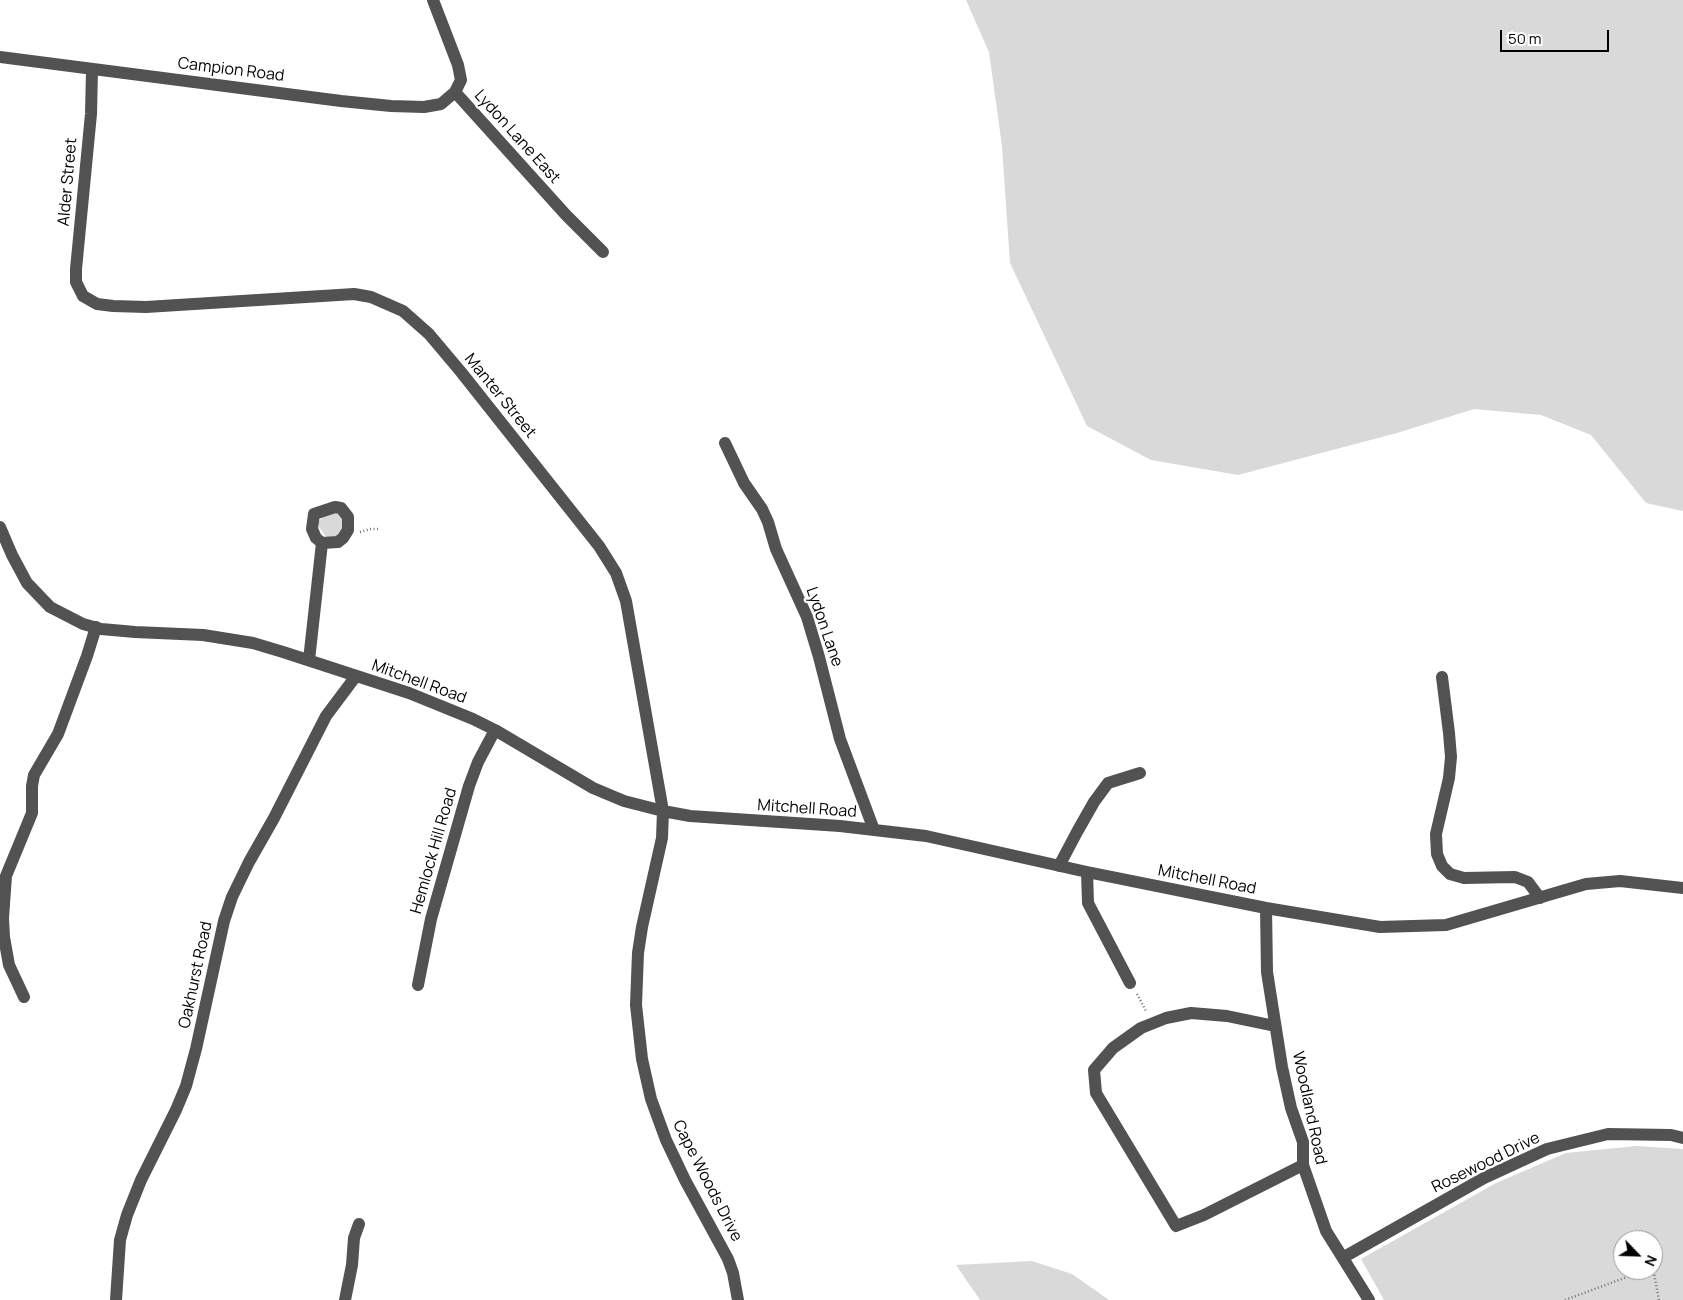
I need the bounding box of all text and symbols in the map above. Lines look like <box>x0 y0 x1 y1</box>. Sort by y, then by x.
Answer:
scale bar <box>1503 20 1612 52</box>
text: 50 m <box>1508 28 1542 49</box>
street label: Campion Road <box>177 54 285 86</box>
street label: Lydon Lane East <box>470 86 564 188</box>
street label: Alder Street <box>55 137 81 227</box>
street label: Manter Street <box>460 350 540 442</box>
street label: Lydon Lane <box>801 585 847 669</box>
street label: Mitchell Road <box>369 656 469 708</box>
street label: Hemlock Hill Road <box>407 786 461 916</box>
street label: Mitchell Road <box>757 796 857 822</box>
street label: Mitchell Road <box>1156 861 1258 899</box>
street label: Oakhurst Road <box>175 920 217 1030</box>
street label: Woodland Road <box>1288 1050 1330 1166</box>
street label: Cape Woods Drive <box>668 1117 746 1245</box>
street label: Rosewood Drive <box>1429 1129 1543 1197</box>
north arrow <box>1613 1230 1663 1280</box>
text: N <box>1641 1252 1662 1269</box>

